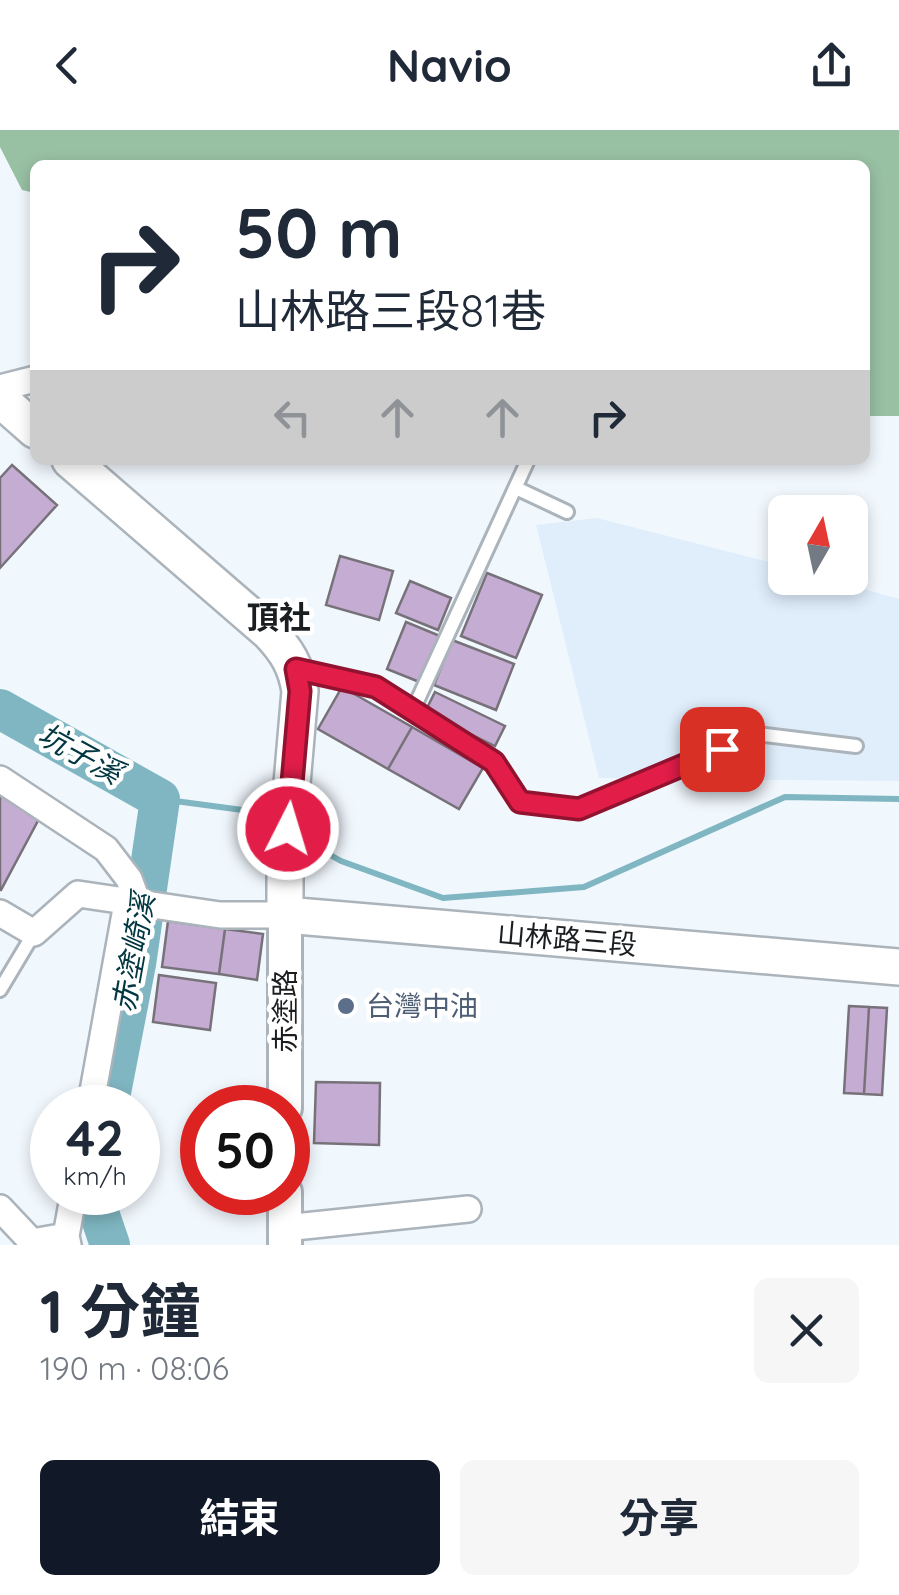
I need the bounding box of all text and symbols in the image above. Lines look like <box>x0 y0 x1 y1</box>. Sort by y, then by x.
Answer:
text: Navio <box>387 37 512 93</box>
icon: back <box>40 38 95 93</box>
icon: share <box>804 38 859 93</box>
text: 50 m <box>235 188 402 276</box>
icon: right <box>70 200 200 330</box>
text: 山林路三段81巷 <box>235 282 546 338</box>
icon: left <box>265 390 320 445</box>
icon: ahead <box>370 390 425 445</box>
icon: ahead <box>475 390 530 445</box>
icon: right <box>580 390 635 445</box>
north arrow <box>768 495 868 595</box>
map controls <box>768 495 868 595</box>
district label: 頂社 <box>247 597 311 637</box>
pin <box>680 707 765 792</box>
water label: 坑子溪 <box>32 715 133 793</box>
icon: arrive <box>695 722 750 777</box>
position arrow <box>236 777 340 881</box>
water label: 赤塗崎溪 <box>104 886 163 1015</box>
street label: 山林路三段 <box>496 915 638 962</box>
street label: 赤塗路 <box>267 969 302 1053</box>
place label: 台灣中油 <box>366 988 478 1023</box>
marker: 台灣中油 <box>335 995 357 1017</box>
speed limit sign: 50 <box>180 1085 310 1215</box>
text: 42 <box>66 1106 124 1169</box>
text: km/h <box>63 1160 127 1191</box>
text: 1 分鐘 <box>40 1273 200 1348</box>
button: close <box>754 1278 859 1383</box>
text: 190 m · 08:06 <box>40 1348 229 1388</box>
button: 結束 <box>40 1460 440 1575</box>
button: 分享 <box>460 1460 859 1575</box>

